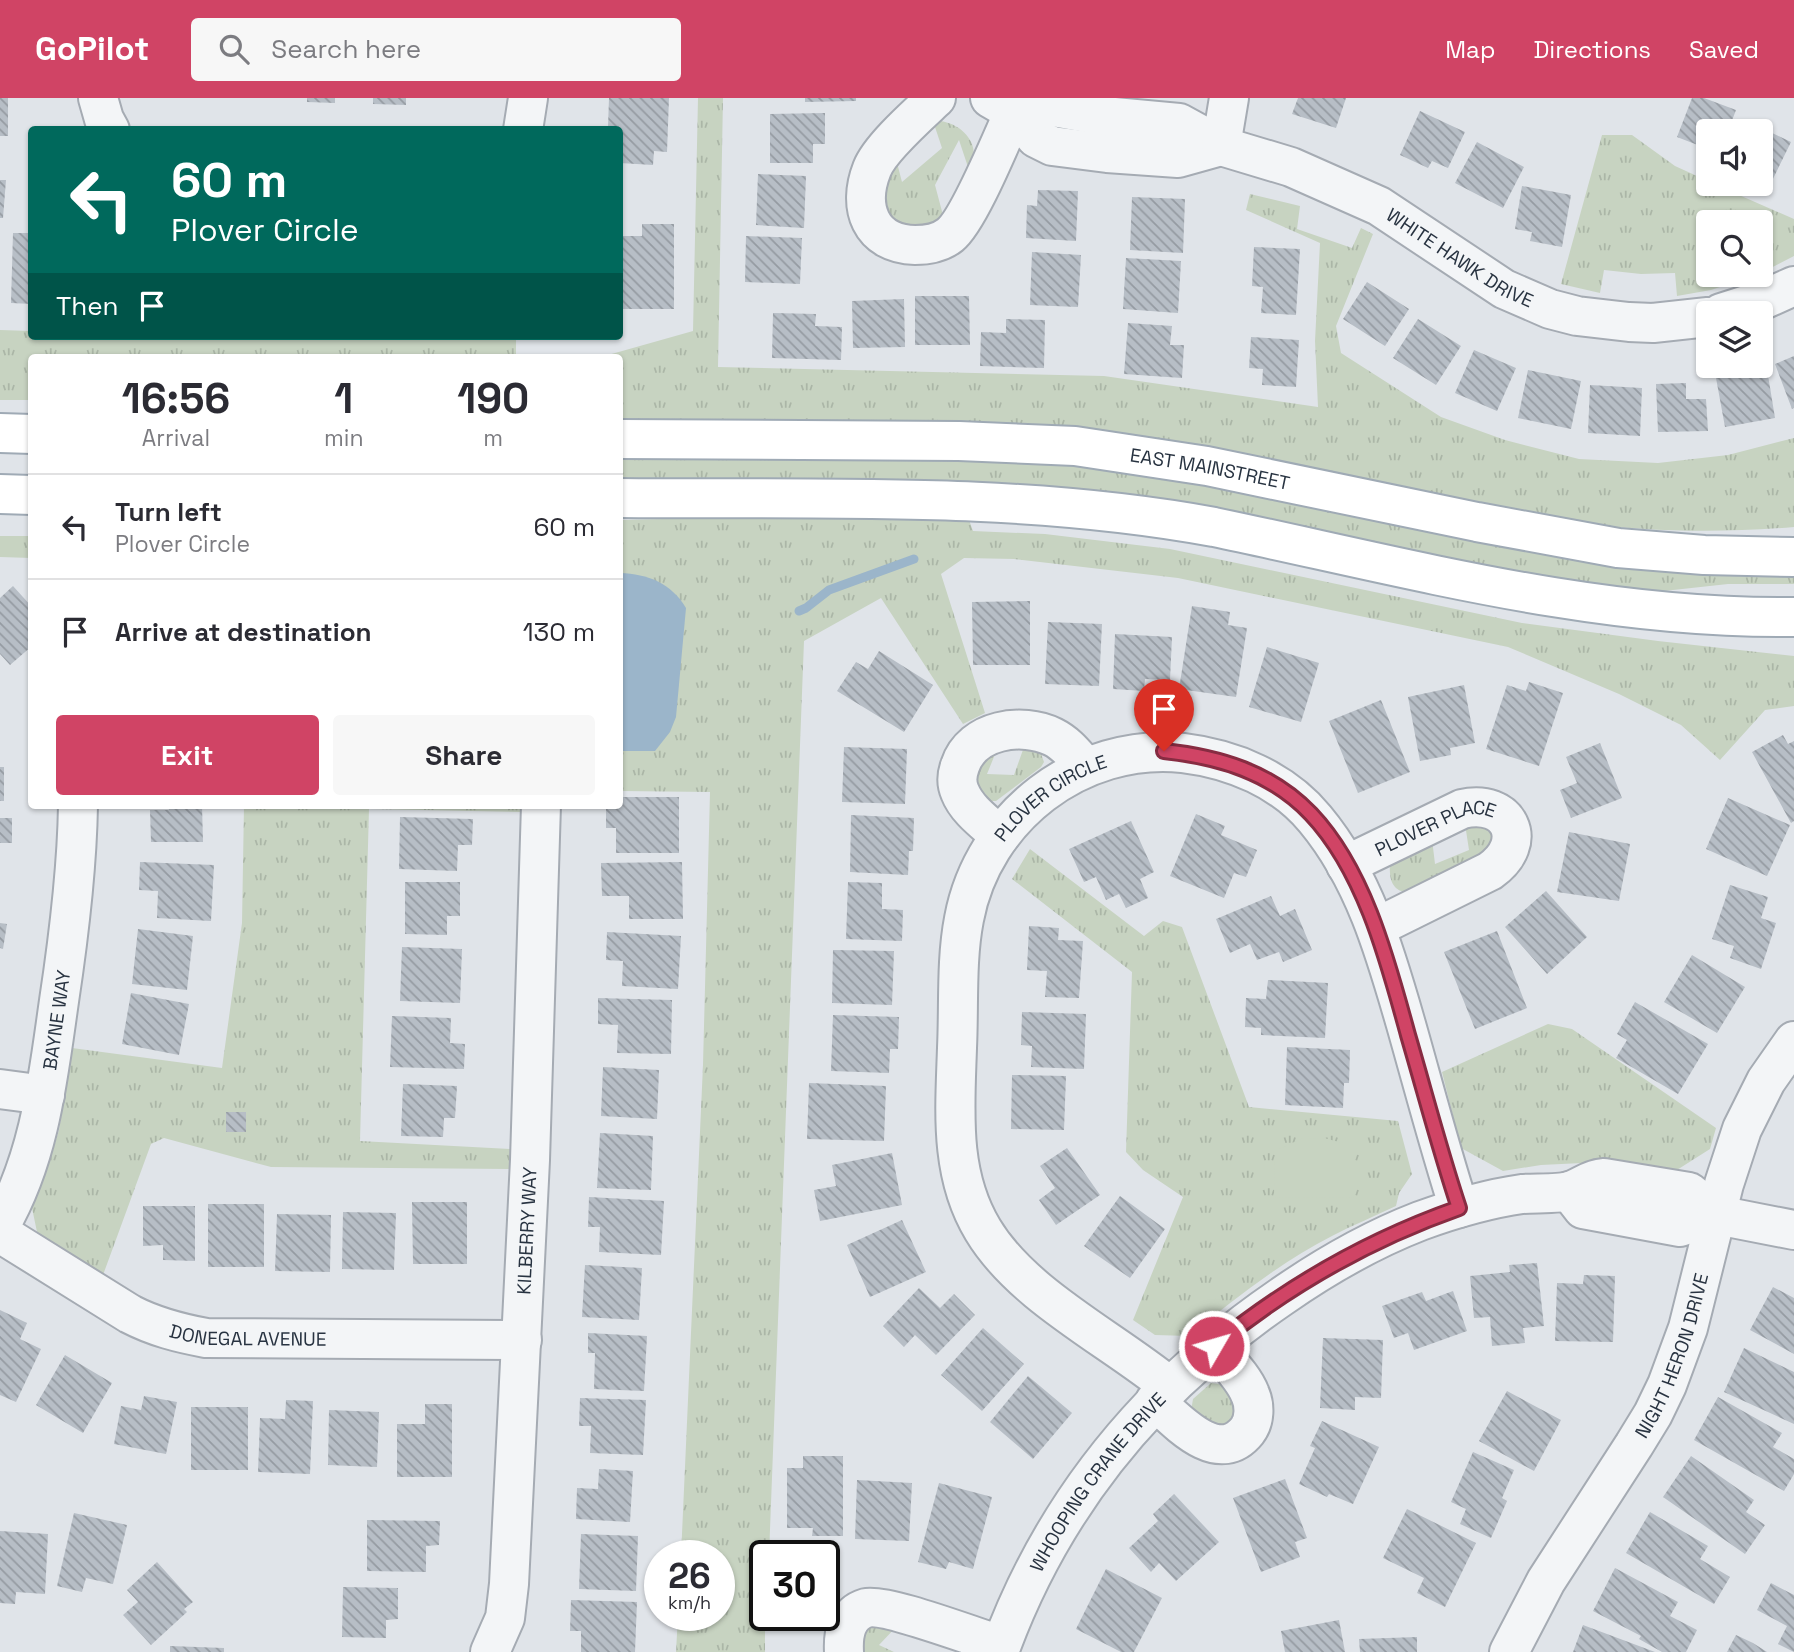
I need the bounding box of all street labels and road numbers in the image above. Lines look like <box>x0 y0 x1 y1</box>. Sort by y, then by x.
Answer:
street label: WHITE HAWK DRIVE <box>1382 202 1537 313</box>
street label: EAST MAINSTREET <box>1128 443 1292 496</box>
street label: PLOVER CIRCLE <box>989 749 1110 847</box>
street label: PLOVER PLACE <box>1371 795 1499 862</box>
street label: BAYNE WAY <box>37 968 76 1072</box>
street label: KILBERRY WAY <box>511 1166 543 1295</box>
street label: NIGHT HERON DRIVE <box>1629 1271 1714 1443</box>
street label: DONEGAL AVENUE <box>167 1318 326 1352</box>
street label: WHOOPING CRANE DRIVE <box>1024 1387 1171 1576</box>

